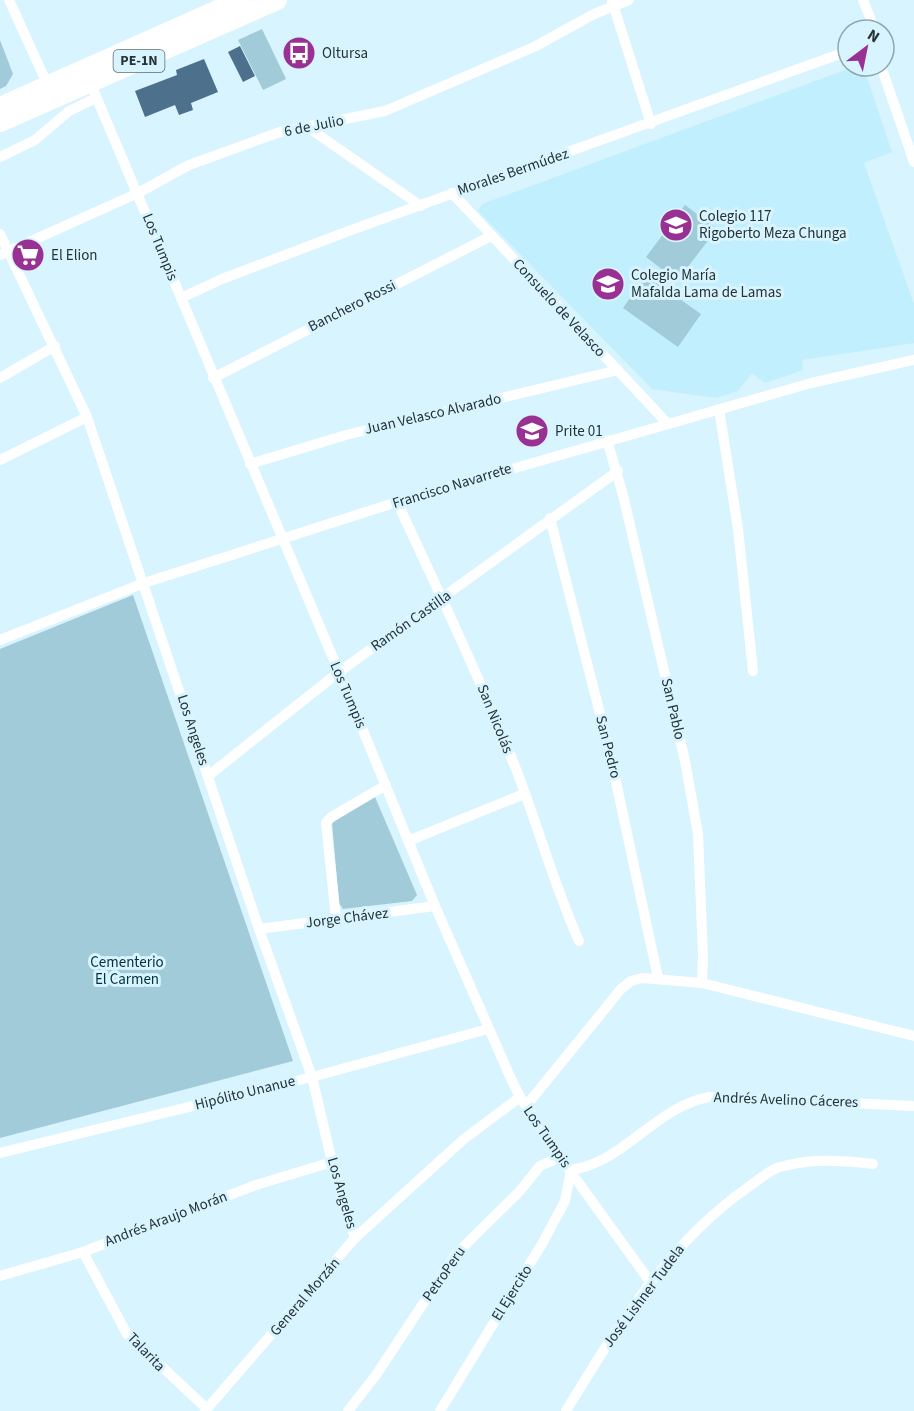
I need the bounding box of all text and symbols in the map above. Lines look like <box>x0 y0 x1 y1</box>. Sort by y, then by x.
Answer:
north arrow <box>836 18 896 78</box>
text: N <box>863 24 884 48</box>
bus stop icon: Oltursa <box>281 35 317 71</box>
place label: Oltursa <box>322 43 368 64</box>
road number: PE-1N <box>114 50 164 72</box>
street label: 6 de Julio <box>282 110 346 142</box>
street label: Morales Bermúdez <box>455 143 571 201</box>
place label: Colegio 117 Rigoberto Meza Chunga <box>699 206 847 244</box>
school or university icon: Colegio 117 Rigoberto Meza Chunga <box>658 207 694 243</box>
street label: Los Tumpis <box>137 210 183 284</box>
supermarket icon: El Elion <box>10 237 46 273</box>
place label: El Elion <box>51 245 98 266</box>
street label: Consuelo de Velasco <box>508 254 610 362</box>
place label: Colegio María Mafalda Lama de Lamas <box>631 265 782 303</box>
school or university icon: Colegio María Mafalda Lama de Lamas <box>590 266 626 302</box>
street label: Banchero Rossi <box>304 275 400 337</box>
street label: Juan Velasco Alvarado <box>363 388 503 440</box>
school or university icon: Prite 01 <box>514 413 550 449</box>
place label: Prite 01 <box>555 421 603 442</box>
street label: Francisco Navarrete <box>390 458 514 514</box>
street label: Ramón Castilla <box>367 585 455 657</box>
street label: Los Tumpis <box>325 658 371 732</box>
street label: San Pablo <box>656 676 690 742</box>
street label: San Nicolás <box>472 681 518 757</box>
street label: Los Angeles <box>172 692 214 768</box>
street label: San Pedro <box>590 713 626 781</box>
street label: Jorge Chávez <box>304 903 390 933</box>
park label: Cementerio El Carmen <box>90 952 164 990</box>
street label: Hipólito Unanue <box>193 1070 297 1116</box>
street label: Andrés Avelino Cáceres <box>713 1087 859 1113</box>
street label: Los Tumpis <box>518 1102 576 1172</box>
street label: Los Angeles <box>322 1155 362 1231</box>
street label: Andrés Araujo Morán <box>102 1186 230 1252</box>
street label: José Lishner Tudela <box>598 1240 690 1352</box>
street label: PetroPeru <box>417 1242 471 1306</box>
street label: General Morzán <box>265 1253 345 1341</box>
street label: El Ejercito <box>487 1261 537 1325</box>
street label: Talarita <box>122 1328 170 1376</box>

